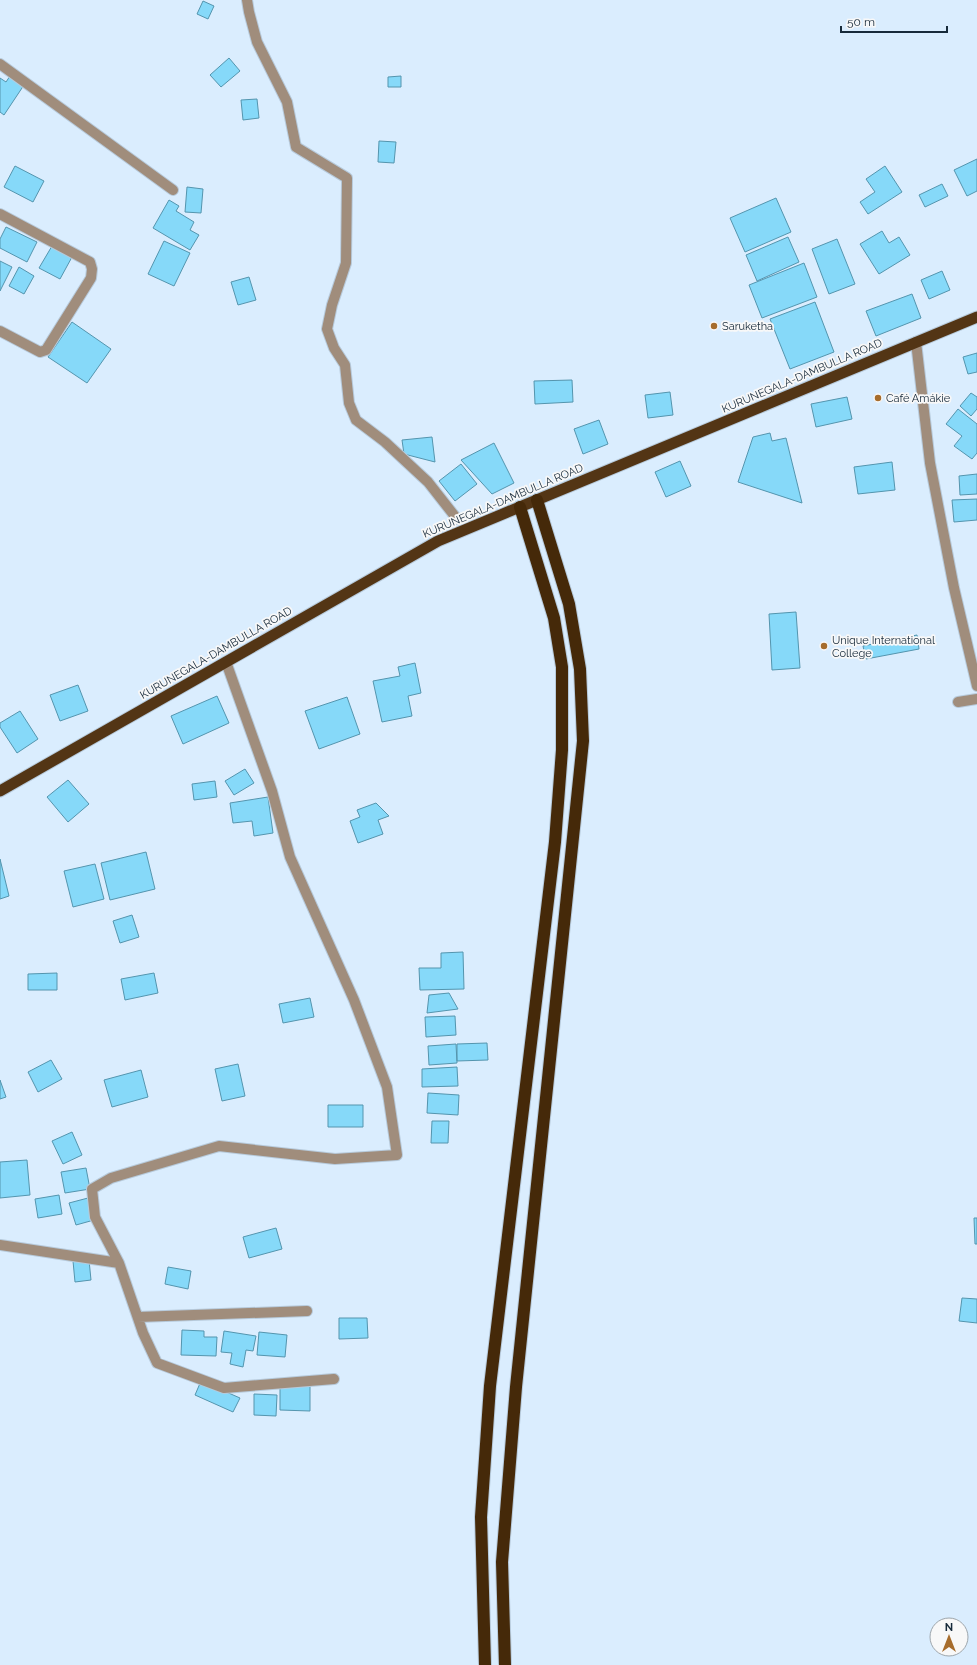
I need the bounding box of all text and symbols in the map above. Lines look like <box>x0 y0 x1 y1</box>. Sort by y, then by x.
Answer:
scale bar <box>841 8 947 34</box>
text: 50 m <box>847 15 875 29</box>
place label: Saruketha <box>722 320 773 333</box>
marker: Saruketha <box>709 321 719 331</box>
street label: KURUNEGALA-DAMBULLA ROAD <box>720 336 884 416</box>
place label: Café Amákie <box>886 392 951 405</box>
marker: Café Amákie <box>873 393 883 403</box>
street label: KURUNEGALA-DAMBULLA ROAD <box>421 461 585 541</box>
street label: KURUNEGALA-DAMBULLA ROAD <box>138 604 294 702</box>
place label: Unique International College <box>832 634 935 660</box>
marker: Unique International College <box>819 641 829 651</box>
north arrow <box>929 1617 969 1657</box>
text: N <box>945 1621 953 1634</box>

